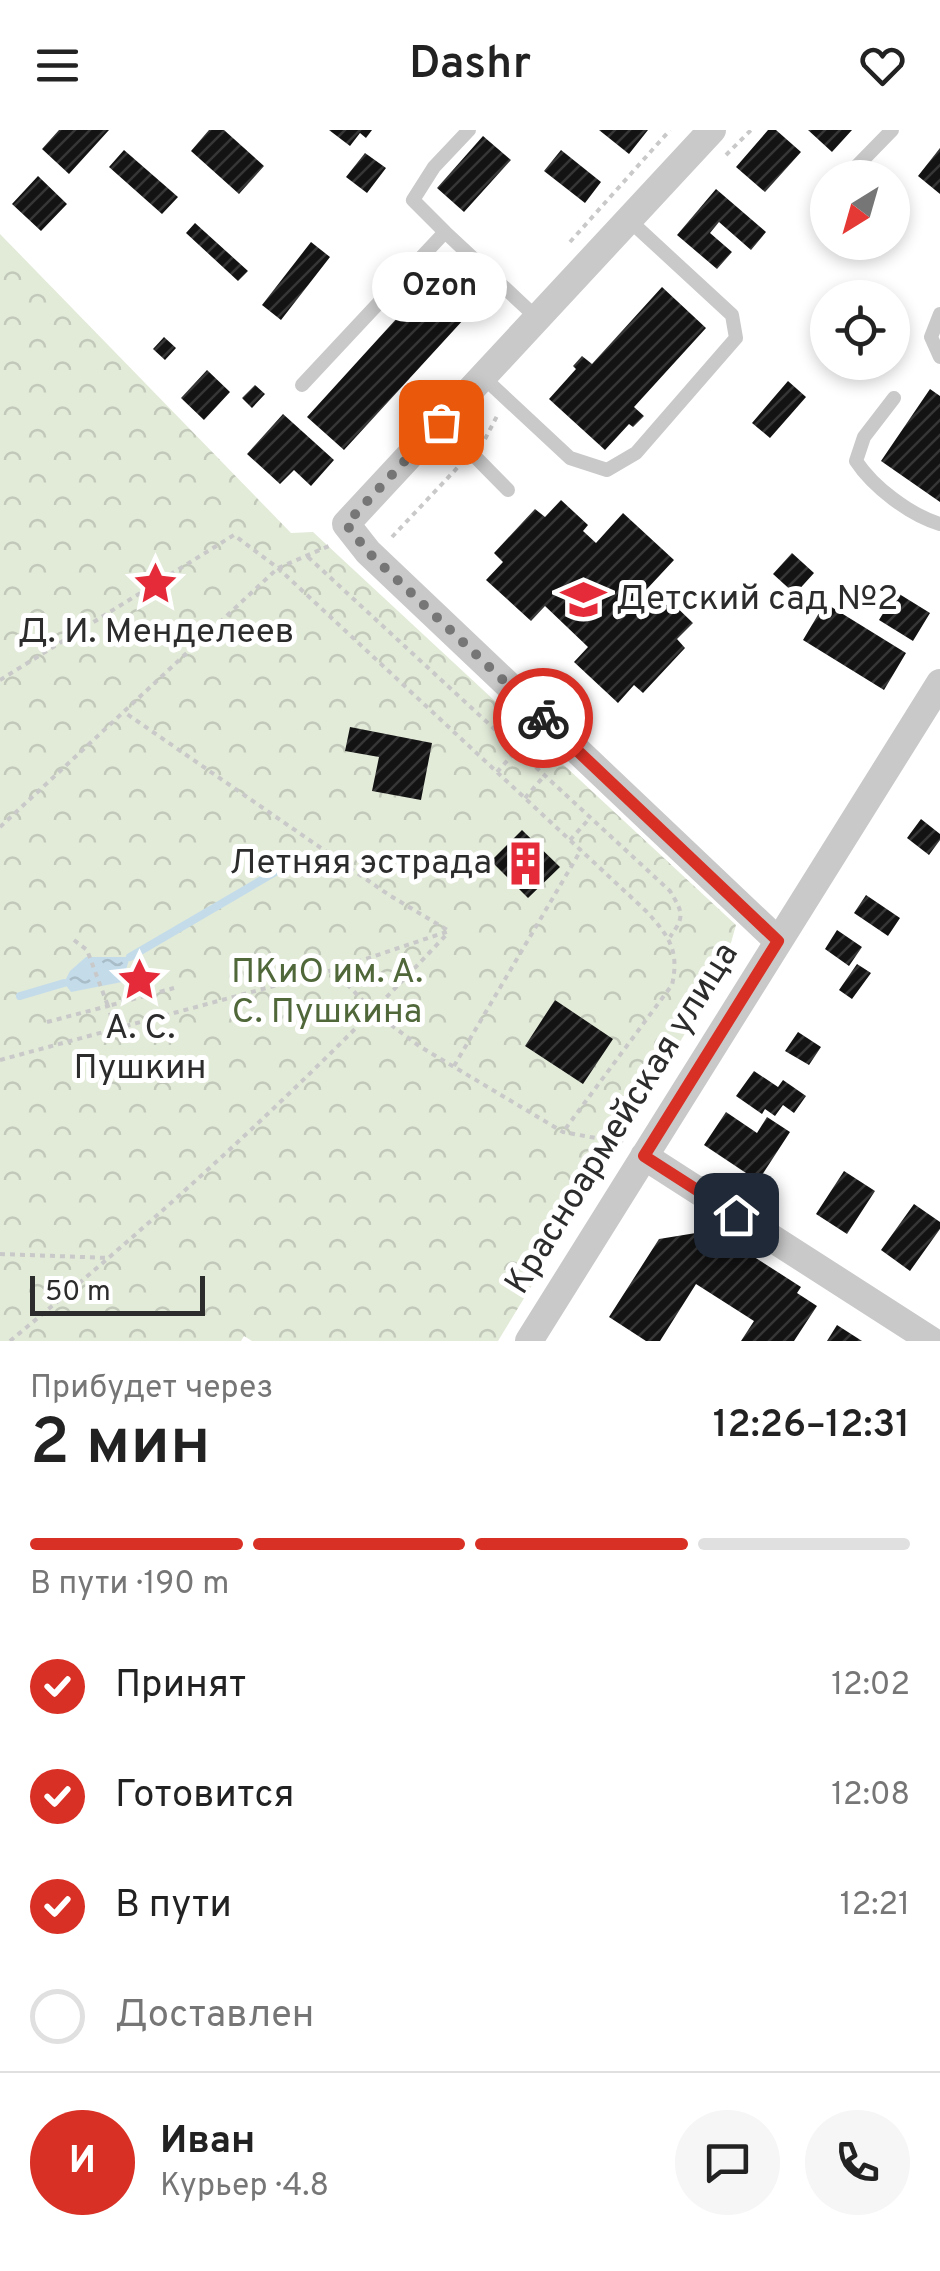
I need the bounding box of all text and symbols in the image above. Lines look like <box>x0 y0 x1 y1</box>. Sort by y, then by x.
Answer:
text: Dashr <box>409 37 531 94</box>
icon: menu <box>30 38 85 93</box>
icon: heart <box>855 38 910 93</box>
north arrow <box>810 160 910 260</box>
map controls <box>810 160 910 380</box>
callout: Ozon <box>374 252 508 322</box>
text: Ozon <box>402 267 477 307</box>
button: locate <box>810 280 910 380</box>
pin <box>399 380 484 465</box>
icon: bag <box>414 395 469 450</box>
place icon: Д. И. Менделеев <box>132 559 180 607</box>
school or university icon: Детский сад №2 <box>559 576 607 624</box>
place label: Детский сад №2 <box>616 578 899 622</box>
place label: Д. И. Менделеев <box>18 611 294 655</box>
courier <box>493 668 593 768</box>
icon: bike <box>516 691 571 746</box>
building icon: Летняя эстрада <box>501 840 549 888</box>
place label: Летняя эстрада <box>229 842 492 886</box>
street label: Красноармейская улица <box>497 935 749 1303</box>
park label: ПКиО им. А. С. Пушкина <box>231 951 423 1035</box>
place icon: А. С. Пушкин <box>116 955 164 1003</box>
place label: А. С. Пушкин <box>74 1007 207 1091</box>
pin <box>694 1173 779 1258</box>
icon: home <box>709 1188 764 1243</box>
scale bar <box>30 1271 205 1316</box>
text: 50 m <box>45 1275 111 1311</box>
text: Прибудет через <box>30 1369 273 1409</box>
text: 12:26–12:31 <box>713 1402 910 1451</box>
text: 2 мин <box>30 1405 211 1487</box>
text: В пути · 190 m <box>30 1565 229 1605</box>
icon: check <box>30 1659 85 1714</box>
text: Принят <box>115 1662 246 1711</box>
text: 12:02 <box>831 1666 910 1706</box>
icon: check <box>30 1769 85 1824</box>
text: Готовится <box>115 1772 294 1821</box>
text: 12:08 <box>831 1776 910 1816</box>
icon: check <box>30 1879 85 1934</box>
text: В пути <box>115 1882 232 1931</box>
text: 12:21 <box>840 1886 910 1926</box>
text: Доставлен <box>115 1992 314 2041</box>
button: chat <box>675 2110 780 2215</box>
button: phone <box>805 2110 910 2215</box>
text: Иван <box>160 2118 255 2167</box>
text: И <box>69 2138 96 2187</box>
text: Курьер · 4.8 <box>160 2167 329 2207</box>

